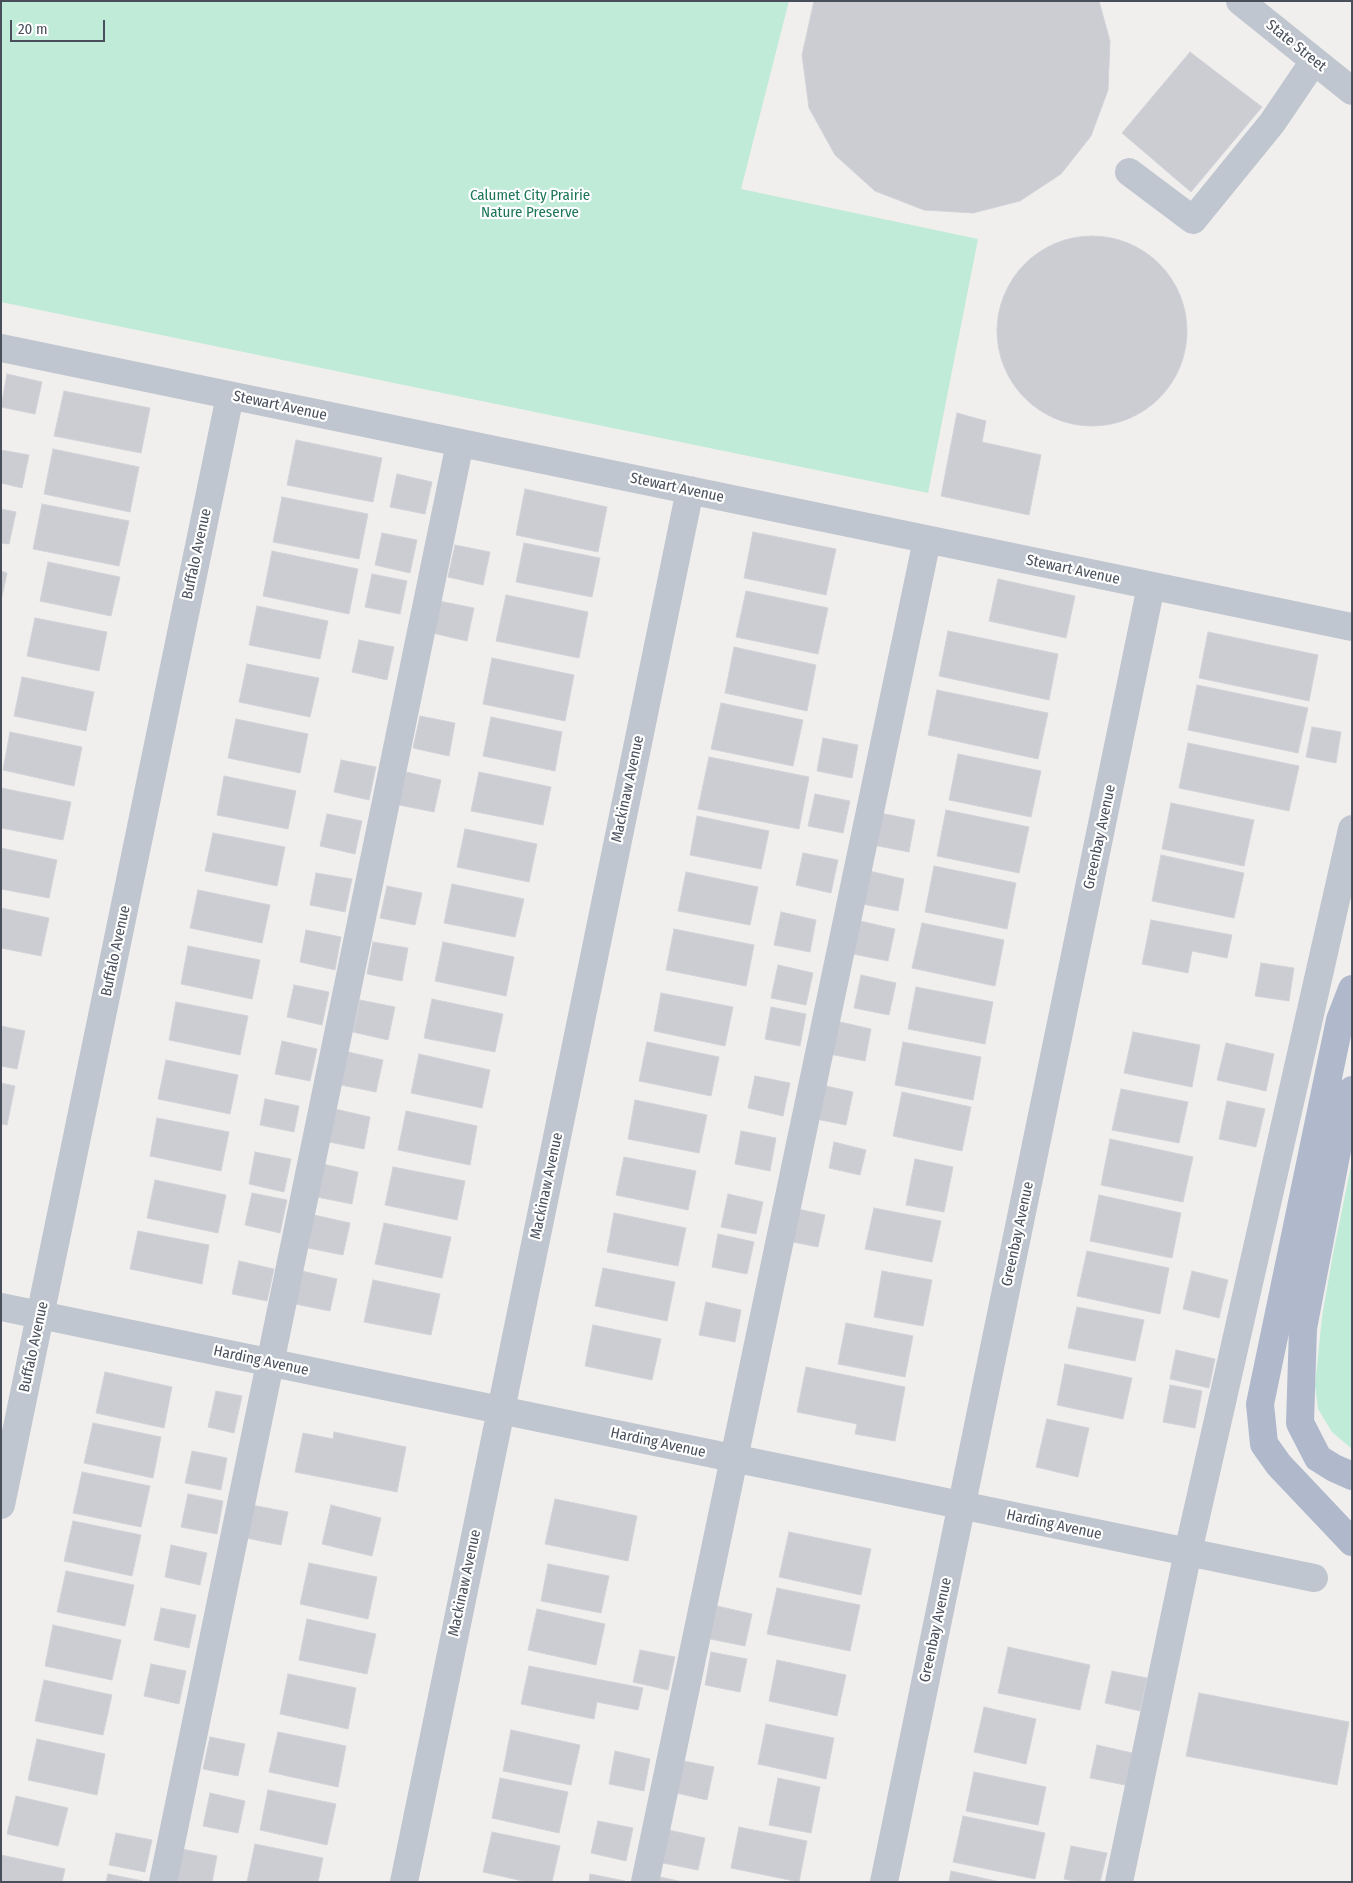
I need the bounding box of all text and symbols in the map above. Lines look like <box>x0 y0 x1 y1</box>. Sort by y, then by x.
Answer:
scale bar <box>12 10 108 42</box>
street label: State Street <box>1262 16 1330 76</box>
text: 20 m <box>18 20 48 38</box>
park label: Calumet City Prairie Nature Preserve <box>470 187 590 222</box>
street label: Stewart Avenue <box>232 387 328 425</box>
street label: Stewart Avenue <box>629 469 725 507</box>
street label: Buffalo Avenue <box>179 507 215 601</box>
street label: Stewart Avenue <box>1025 551 1121 589</box>
street label: Mackinaw Avenue <box>608 734 648 844</box>
street label: Greenbay Avenue <box>1080 783 1120 891</box>
street label: Buffalo Avenue <box>98 904 134 998</box>
street label: Mackinaw Avenue <box>527 1131 567 1241</box>
street label: Greenbay Avenue <box>998 1180 1038 1288</box>
street label: Buffalo Avenue <box>16 1300 52 1394</box>
street label: Harding Avenue <box>212 1342 310 1380</box>
street label: Harding Avenue <box>609 1424 707 1462</box>
street label: Harding Avenue <box>1005 1506 1103 1544</box>
street label: Mackinaw Avenue <box>445 1528 485 1638</box>
street label: Greenbay Avenue <box>916 1576 956 1684</box>

